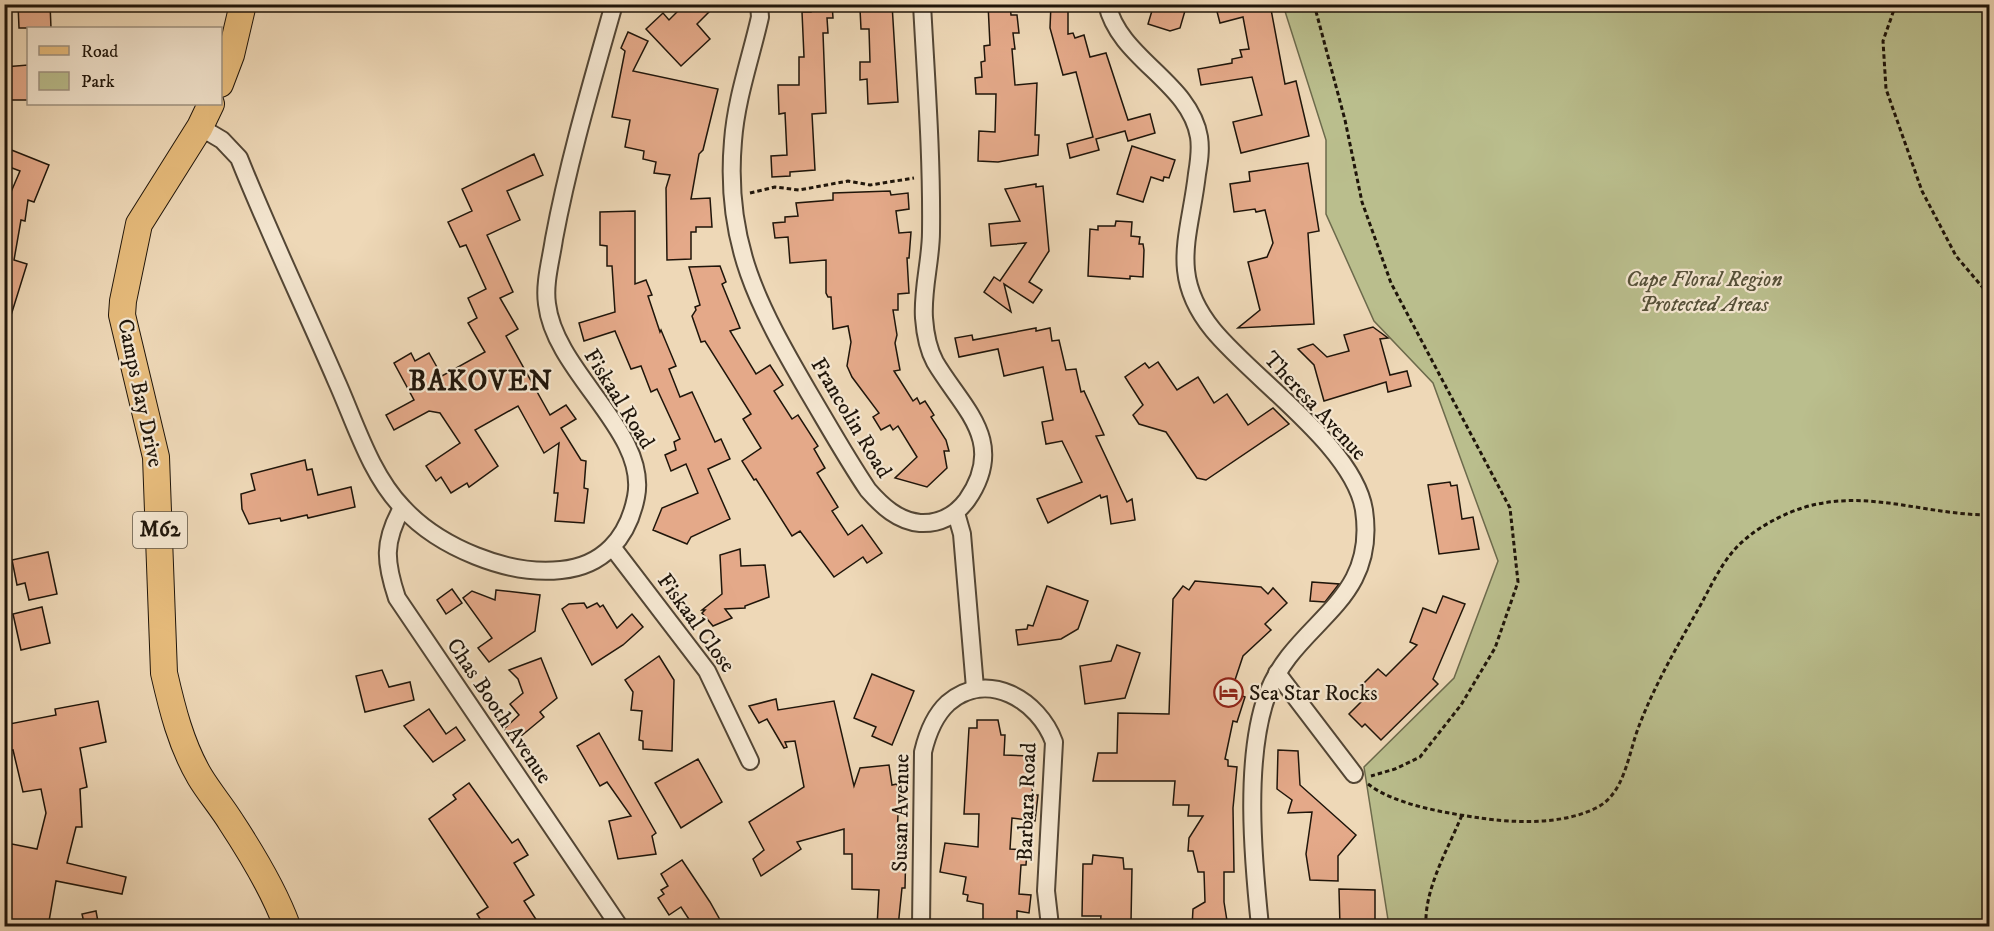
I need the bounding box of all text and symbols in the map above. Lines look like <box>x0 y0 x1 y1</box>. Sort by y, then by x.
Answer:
legend <box>27 27 222 105</box>
text: Road <box>81 41 118 63</box>
text: Park <box>81 71 115 93</box>
park label: Cape Floral Region Protected Areas <box>1626 266 1782 318</box>
street label: Camps Bay Drive <box>111 316 169 470</box>
street label: Fiskaal Road <box>578 344 660 454</box>
street label: Theresa Avenue <box>1258 346 1372 466</box>
street label: Francolin Road <box>805 353 897 483</box>
district label: BAKOVEN <box>408 364 554 399</box>
road number: M62 <box>133 512 187 548</box>
street label: Fiskaal Close <box>651 568 741 678</box>
street label: Chas Booth Avenue <box>440 633 558 789</box>
hotel icon: Sea Star Rocks <box>1212 677 1244 709</box>
place label: Sea Star Rocks <box>1249 680 1378 707</box>
street label: Barbara Road <box>1011 742 1043 862</box>
street label: Susan Avenue <box>886 754 916 872</box>

